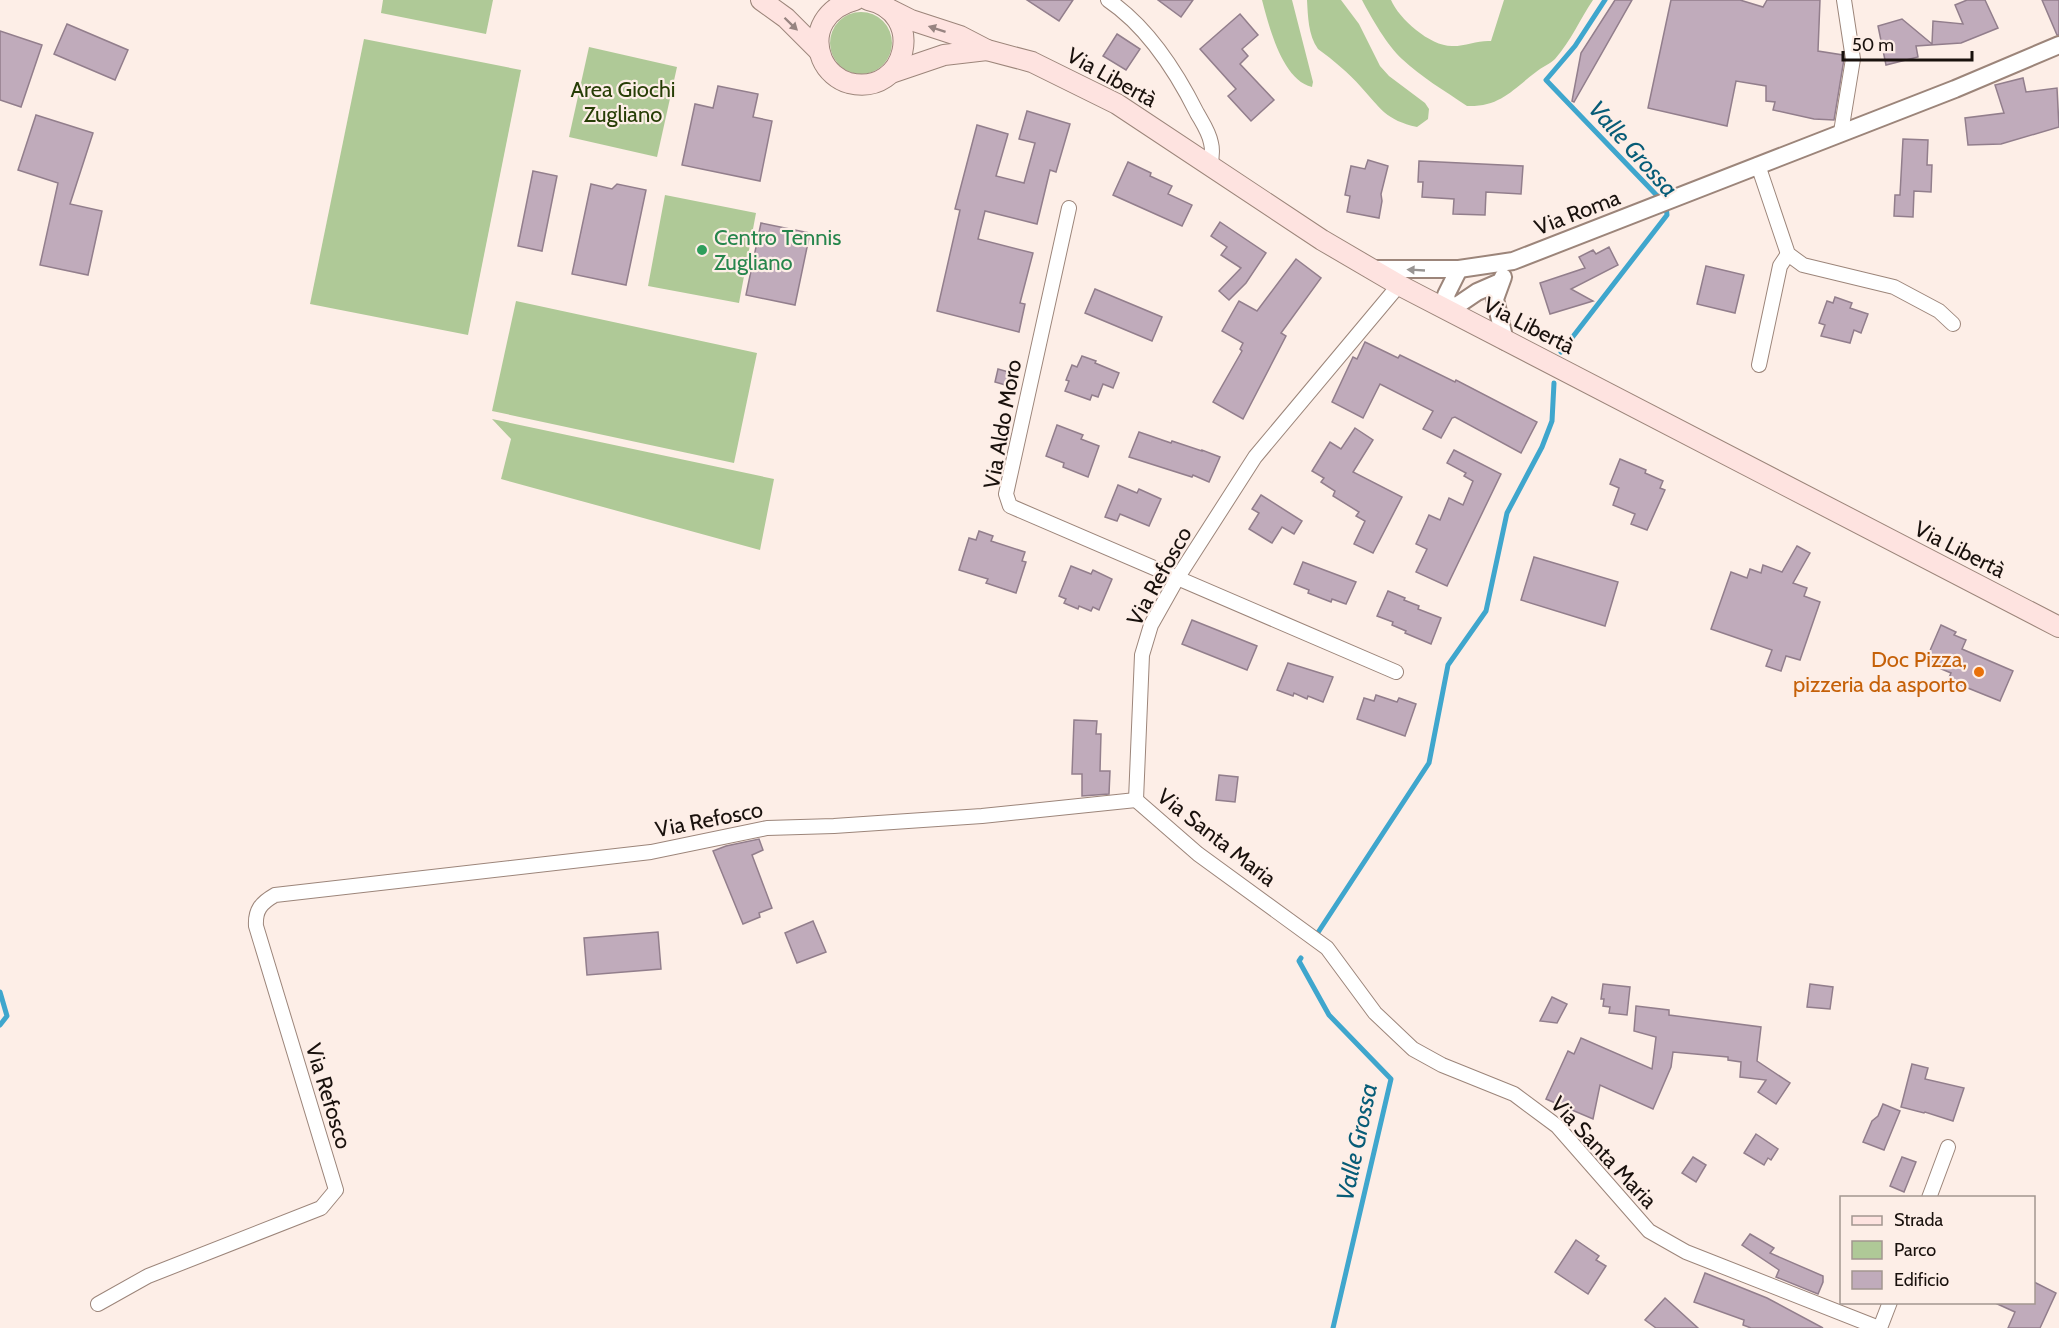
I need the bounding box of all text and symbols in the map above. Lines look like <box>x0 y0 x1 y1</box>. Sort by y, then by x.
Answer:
one-way arrow <box>784 17 798 31</box>
one-way arrow <box>928 24 946 33</box>
scale bar <box>1843 24 1972 62</box>
text: 50 m <box>1852 34 1894 56</box>
street label: Via Libertà <box>1062 42 1162 113</box>
park label: Area Giochi Zugliano <box>571 76 675 128</box>
water label: Valle Grossa <box>1583 95 1684 203</box>
street label: Via Roma <box>1531 184 1624 241</box>
place label: Centro Tennis Zugliano <box>714 224 841 276</box>
marker: Centro Tennis Zugliano <box>695 243 709 257</box>
one-way arrow <box>1407 265 1426 274</box>
street label: Via Libertà <box>1479 291 1579 360</box>
street label: Via Aldo Moro <box>978 357 1027 491</box>
street label: Via Libertà <box>1910 515 2010 584</box>
street label: Via Refosco <box>1121 522 1198 630</box>
place label: Doc Pizza, pizzeria da asporto <box>1793 646 1967 698</box>
marker: Doc Pizza, pizzeria da asporto <box>1972 665 1986 679</box>
street label: Via Santa Maria <box>1152 783 1282 892</box>
street label: Via Refosco <box>653 796 765 843</box>
street label: Via Refosco <box>300 1040 357 1152</box>
water label: Valle Grossa <box>1330 1081 1383 1203</box>
street label: Via Santa Maria <box>1545 1091 1663 1214</box>
legend <box>1840 1196 2035 1304</box>
text: Strada <box>1894 1209 1944 1231</box>
text: Parco <box>1894 1239 1936 1261</box>
text: Edificio <box>1894 1269 1949 1291</box>

